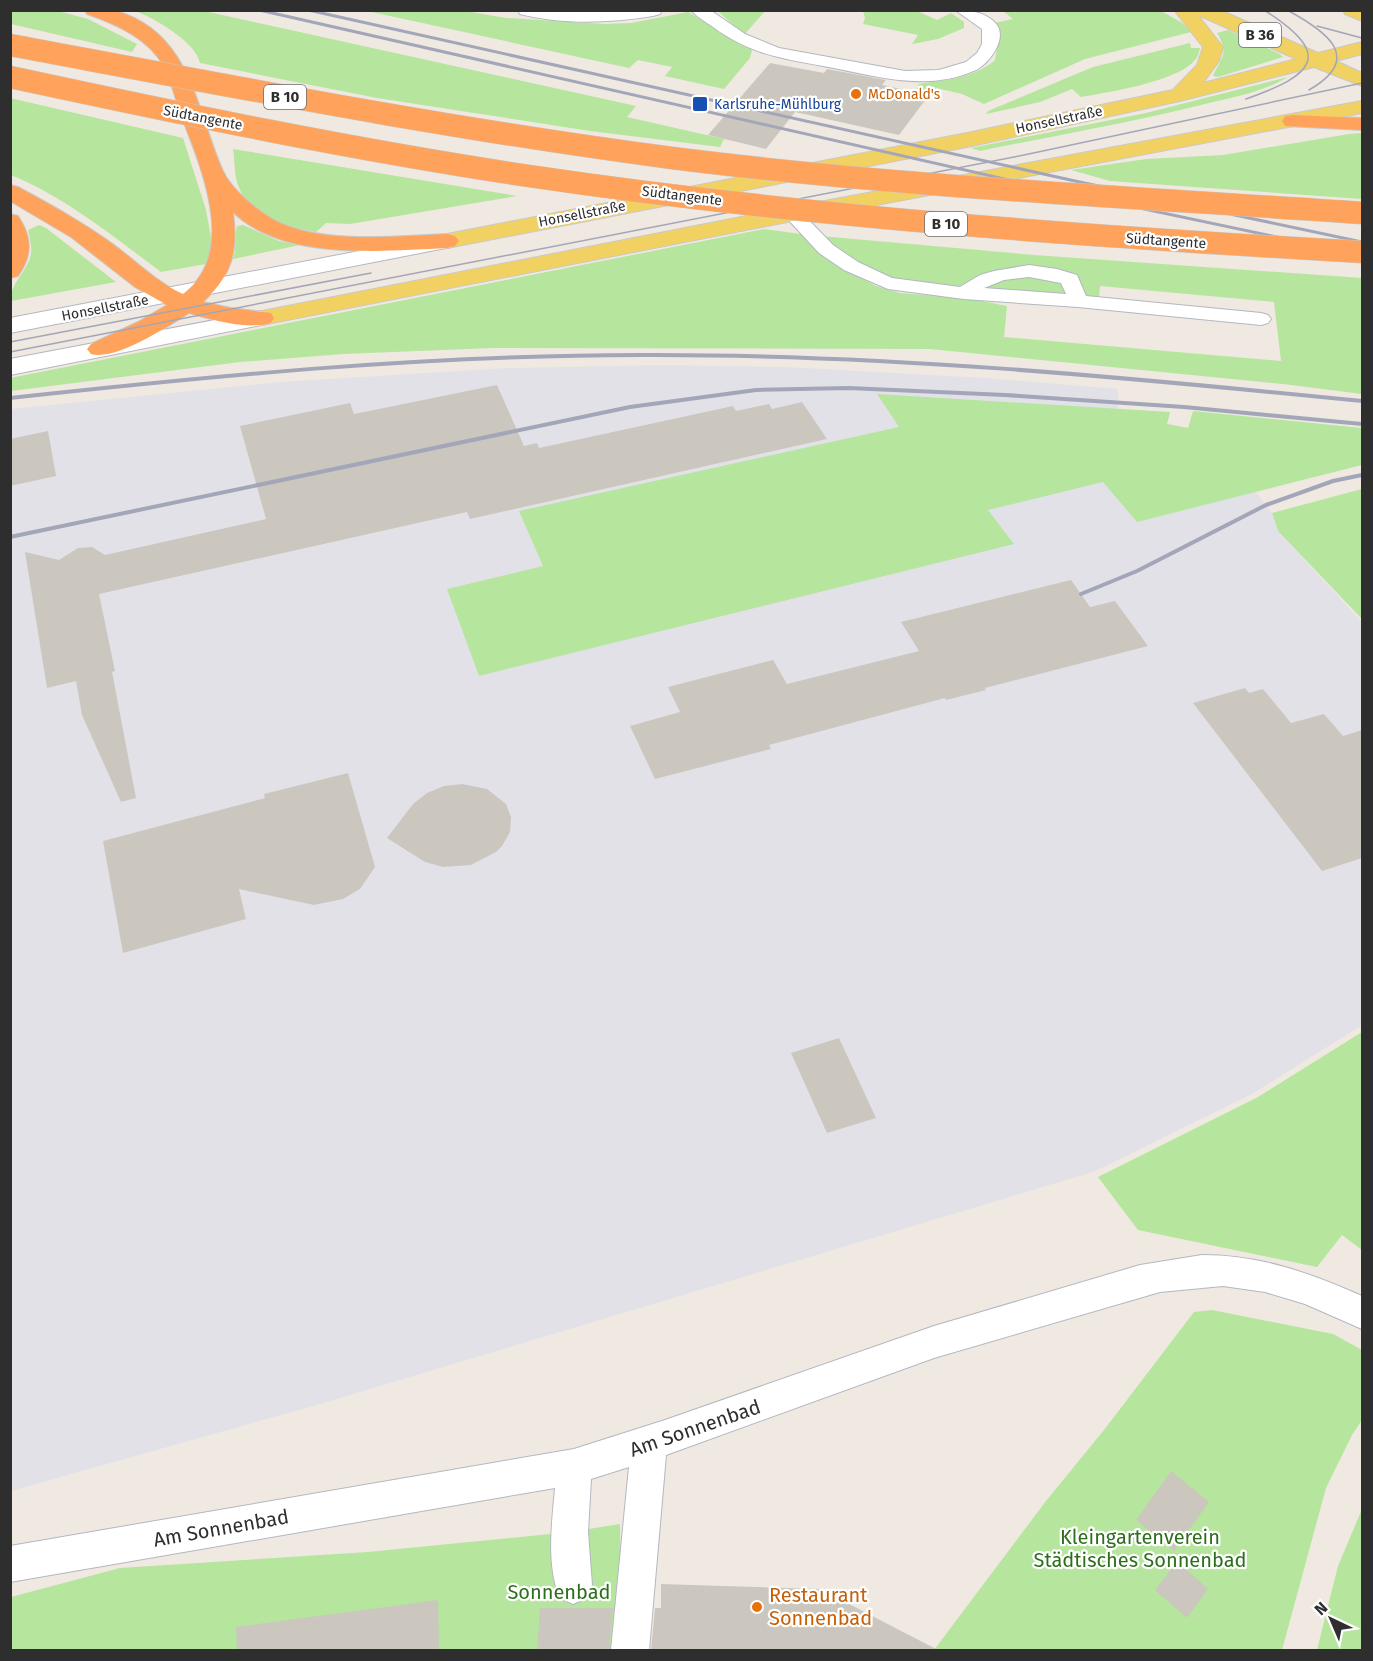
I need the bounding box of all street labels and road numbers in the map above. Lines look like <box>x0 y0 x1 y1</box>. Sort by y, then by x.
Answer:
road number: B 36 <box>1239 23 1281 47</box>
road number: B 10 <box>264 85 306 109</box>
street label: Südtangente <box>162 102 244 134</box>
street label: Honsellstraße <box>1014 103 1104 137</box>
street label: Südtangente <box>641 183 723 209</box>
street label: Honsellstraße <box>537 197 627 231</box>
road number: B 10 <box>925 212 967 236</box>
street label: Südtangente <box>1125 230 1207 252</box>
street label: Honsellstraße <box>60 291 150 325</box>
street label: Am Sonnenbad <box>626 1394 764 1462</box>
street label: Am Sonnenbad <box>151 1504 291 1552</box>

